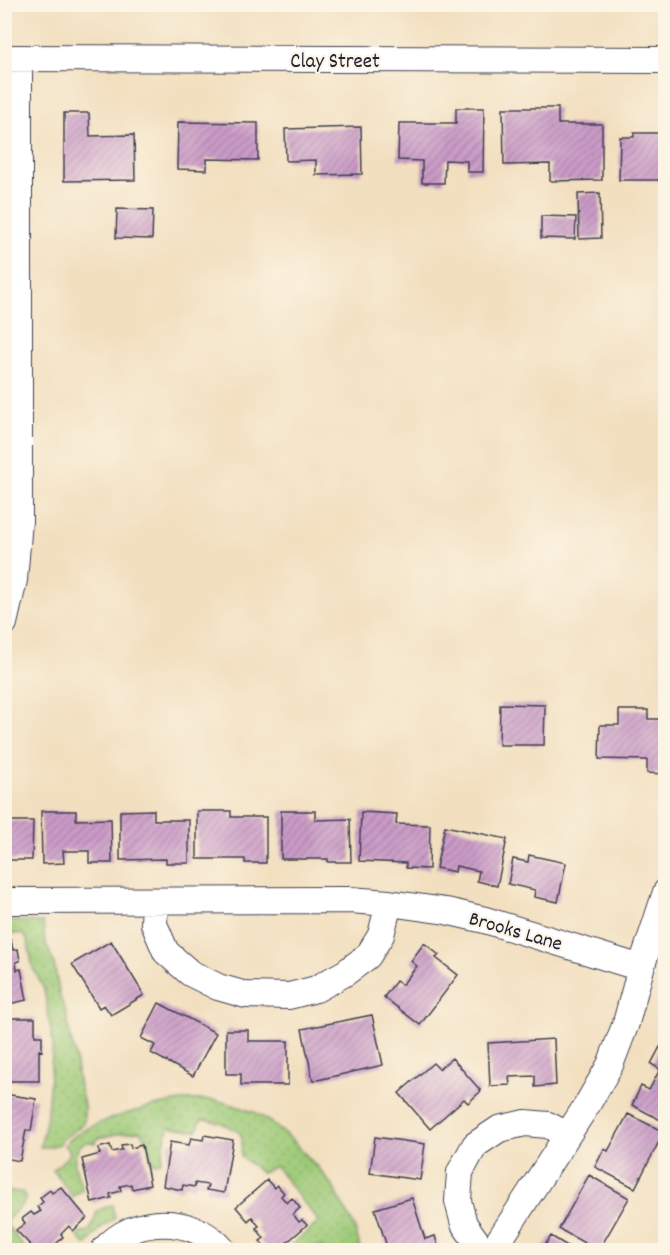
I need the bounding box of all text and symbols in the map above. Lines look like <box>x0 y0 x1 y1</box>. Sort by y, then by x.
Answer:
street label: Clay Street <box>290 48 380 78</box>
street label: Brooks Lane <box>465 905 565 961</box>

